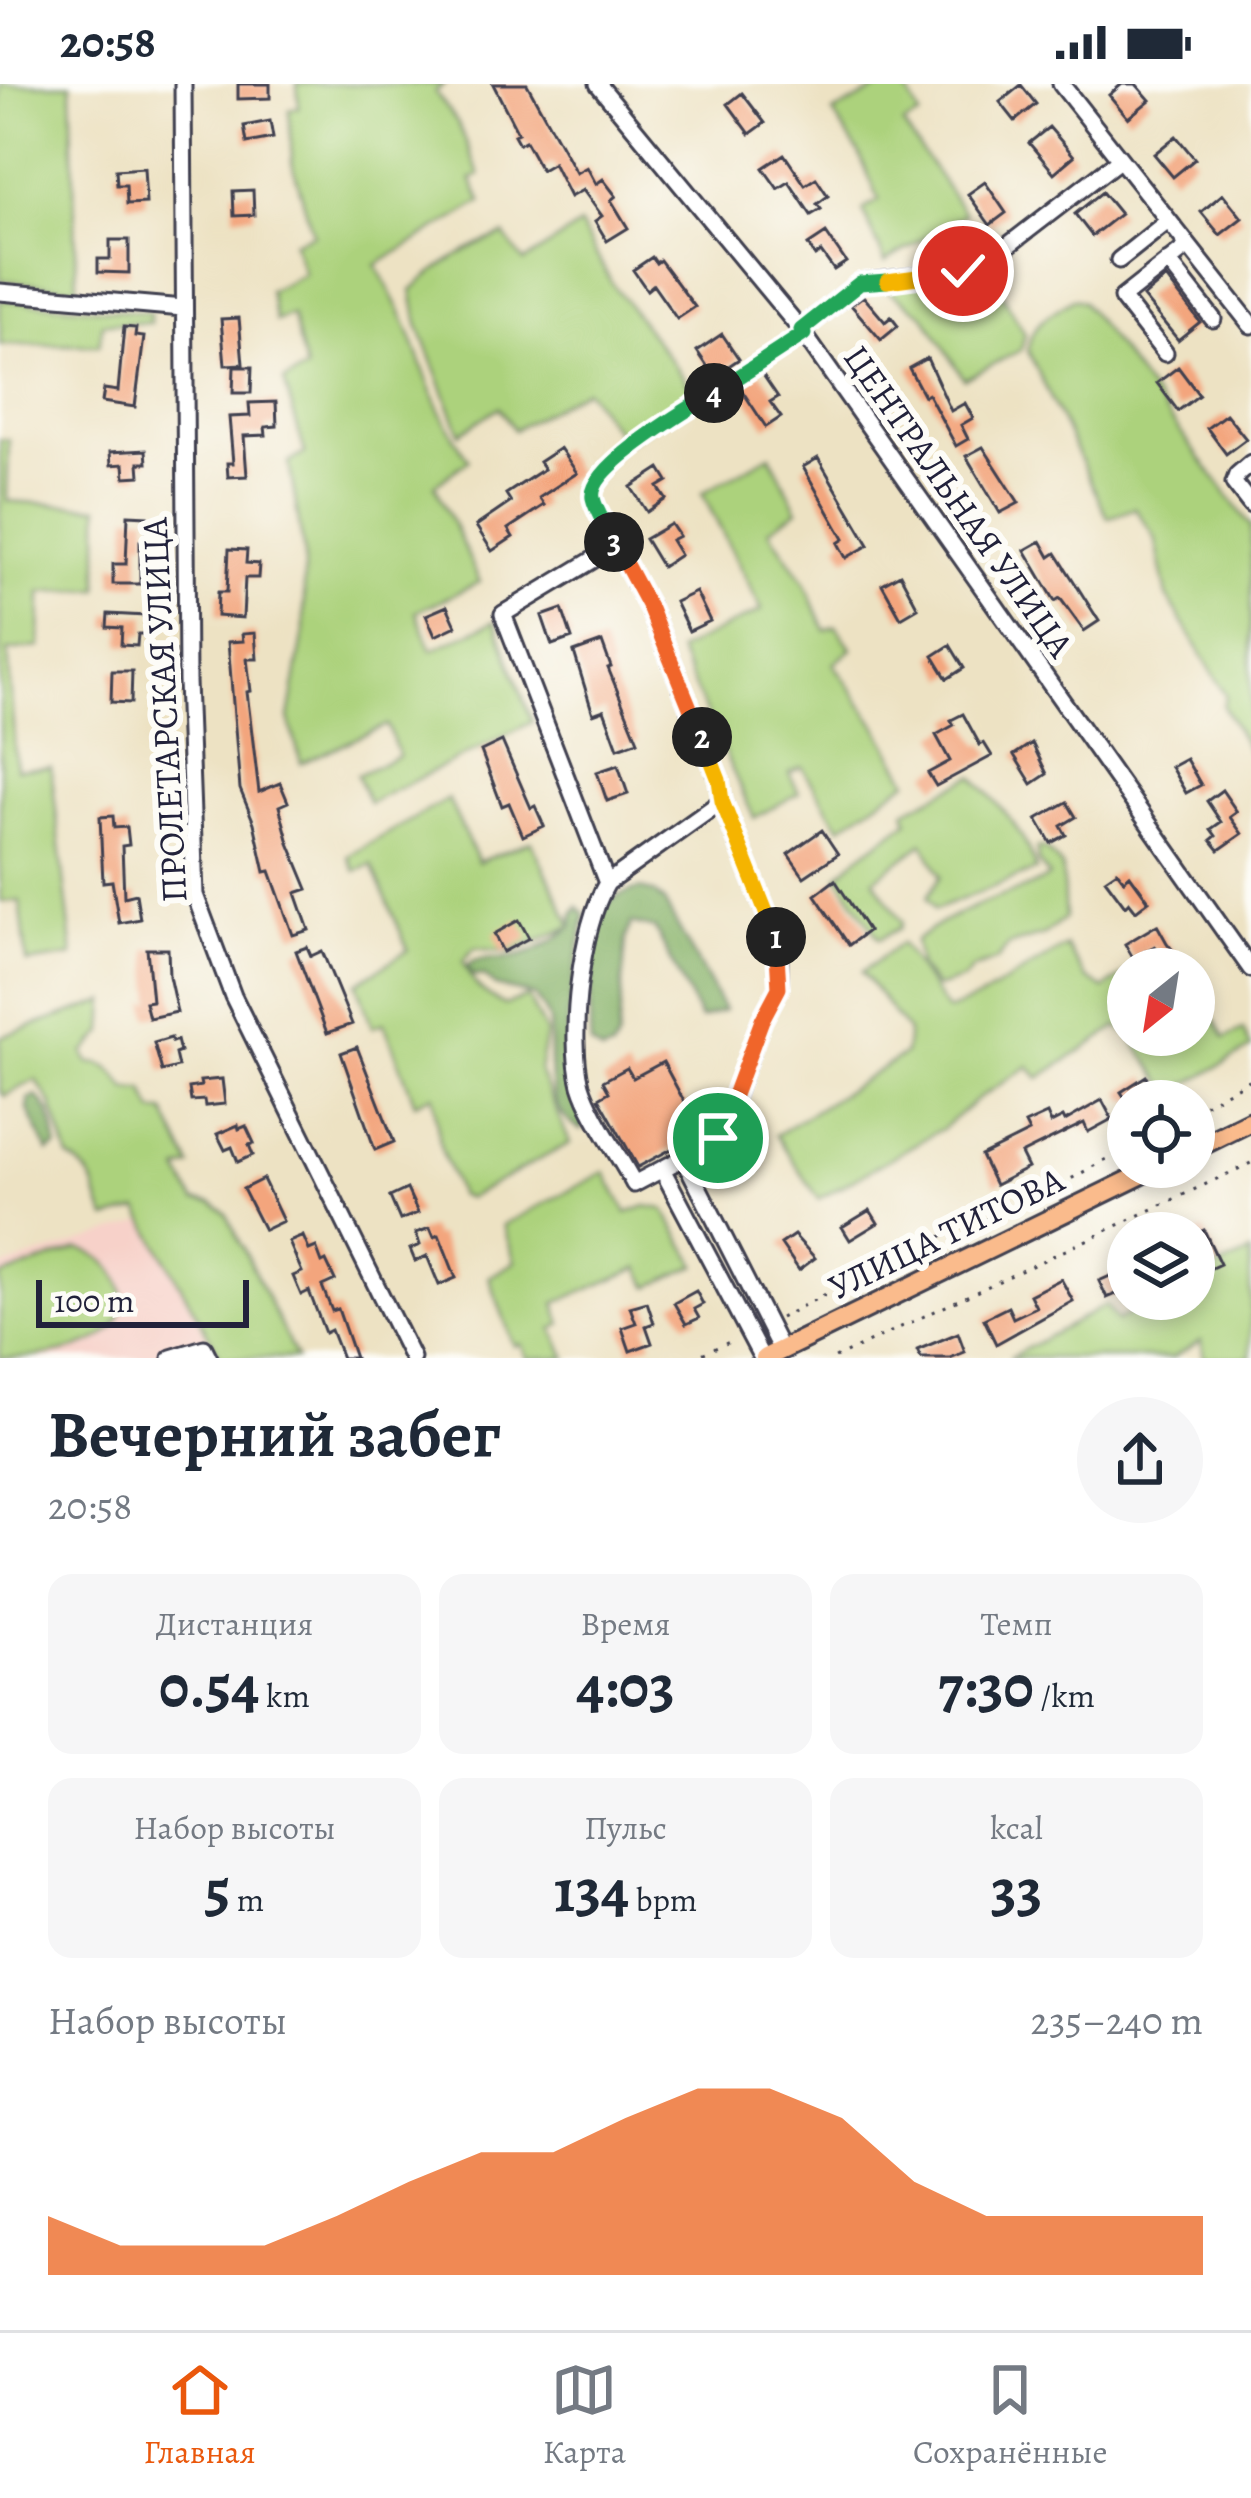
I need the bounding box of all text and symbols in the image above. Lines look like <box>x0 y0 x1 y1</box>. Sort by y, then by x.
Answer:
text: 20:58 <box>60 11 156 73</box>
pin <box>912 220 1014 322</box>
icon: check <box>930 238 996 304</box>
street label: ЦЕНТРАЛЬНАЯ УЛИЦА <box>833 335 1086 668</box>
pin: 4 <box>684 363 744 423</box>
text: 4 <box>706 370 722 415</box>
pin: 3 <box>584 512 644 572</box>
street label: ПРОЛЕТАРСКАЯ УЛИЦА <box>129 515 199 904</box>
text: 3 <box>607 519 621 564</box>
pin: 2 <box>672 707 732 767</box>
text: 2 <box>694 714 710 759</box>
pin: 1 <box>746 907 806 967</box>
text: 1 <box>770 914 782 959</box>
north arrow <box>1107 948 1215 1056</box>
map controls <box>1107 948 1215 1320</box>
button: locate <box>1107 1080 1215 1188</box>
pin <box>667 1087 769 1189</box>
icon: arrive <box>685 1105 751 1171</box>
street label: УЛИЦА ТИТОВА <box>820 1154 1073 1311</box>
button: layers <box>1107 1212 1215 1320</box>
scale bar <box>36 1274 249 1327</box>
text: 100 m <box>54 1278 134 1323</box>
text: Вечерний забег <box>48 1389 501 1479</box>
button: share <box>1077 1397 1203 1523</box>
text: 20:58 <box>48 1479 132 1532</box>
text: Дистанция <box>156 1601 313 1646</box>
text: Время <box>581 1601 670 1646</box>
text: Темп <box>981 1601 1052 1646</box>
text: 0.54 <box>159 1646 260 1728</box>
text: 4:03 <box>576 1646 675 1728</box>
text: 7:30 <box>938 1646 1034 1728</box>
text: km <box>260 1673 310 1718</box>
text: /km <box>1034 1673 1095 1718</box>
text: Набор высоты <box>133 1805 336 1850</box>
text: Пульс <box>584 1805 667 1850</box>
text: kcal <box>990 1805 1043 1850</box>
text: 5 <box>205 1850 230 1932</box>
text: 134 <box>554 1850 629 1932</box>
text: 33 <box>991 1850 1042 1932</box>
text: m <box>230 1877 264 1922</box>
text: bpm <box>629 1877 697 1922</box>
text: Набор высоты <box>48 1994 287 2047</box>
text: 235–240 m <box>1031 1994 1203 2047</box>
tab: Главная <box>144 2357 256 2474</box>
tab: Карта <box>543 2357 626 2474</box>
tab: Сохранённые <box>913 2357 1108 2474</box>

